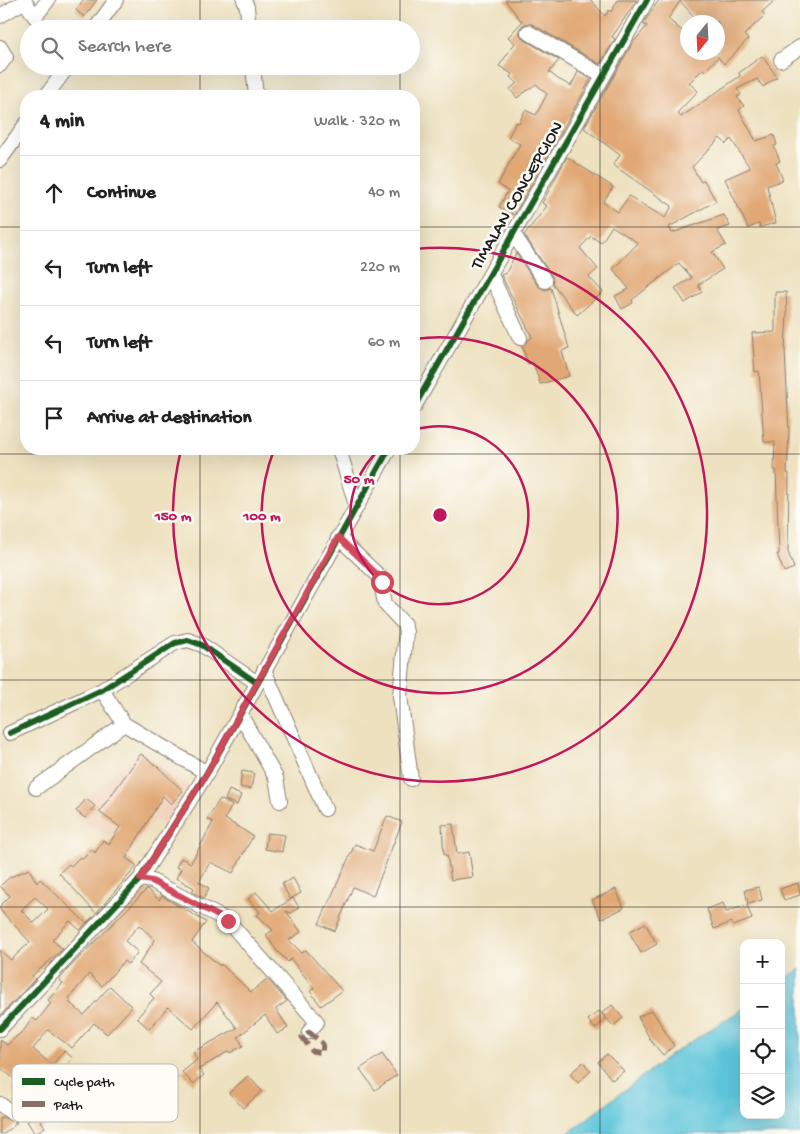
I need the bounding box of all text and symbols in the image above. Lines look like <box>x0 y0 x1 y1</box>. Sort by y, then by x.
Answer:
north arrow <box>680 15 725 60</box>
search box <box>20 20 420 75</box>
icon: search <box>38 34 66 62</box>
text: Search here <box>78 36 172 59</box>
text: 4 min <box>40 110 84 135</box>
text: Walk · 320 m <box>314 113 400 132</box>
street label: TIMALAN CONCEPCION <box>467 118 569 275</box>
icon: ahead <box>40 179 68 207</box>
text: Continue <box>87 182 156 205</box>
text: 40 m <box>368 184 400 203</box>
icon: left <box>40 254 68 282</box>
text: Turn left <box>87 257 151 280</box>
text: 220 m <box>360 259 400 278</box>
icon: left <box>40 329 68 357</box>
text: Turn left <box>87 332 151 355</box>
text: 60 m <box>368 334 400 353</box>
icon: arrive <box>40 404 68 432</box>
text: Arrive at destination <box>87 407 251 430</box>
text: 50 m <box>344 471 375 489</box>
centre of rings <box>431 506 449 524</box>
text: 150 m <box>154 508 192 526</box>
text: 100 m <box>242 508 281 526</box>
route start <box>371 571 394 594</box>
route end <box>217 910 240 933</box>
map controls <box>740 939 785 1119</box>
button: + <box>740 939 785 984</box>
button: − <box>740 984 785 1029</box>
button: locate <box>740 1029 785 1074</box>
legend <box>12 1064 178 1122</box>
button: layers <box>740 1074 785 1119</box>
text: Cycle path <box>54 1075 115 1092</box>
text: Path <box>53 1098 83 1115</box>

